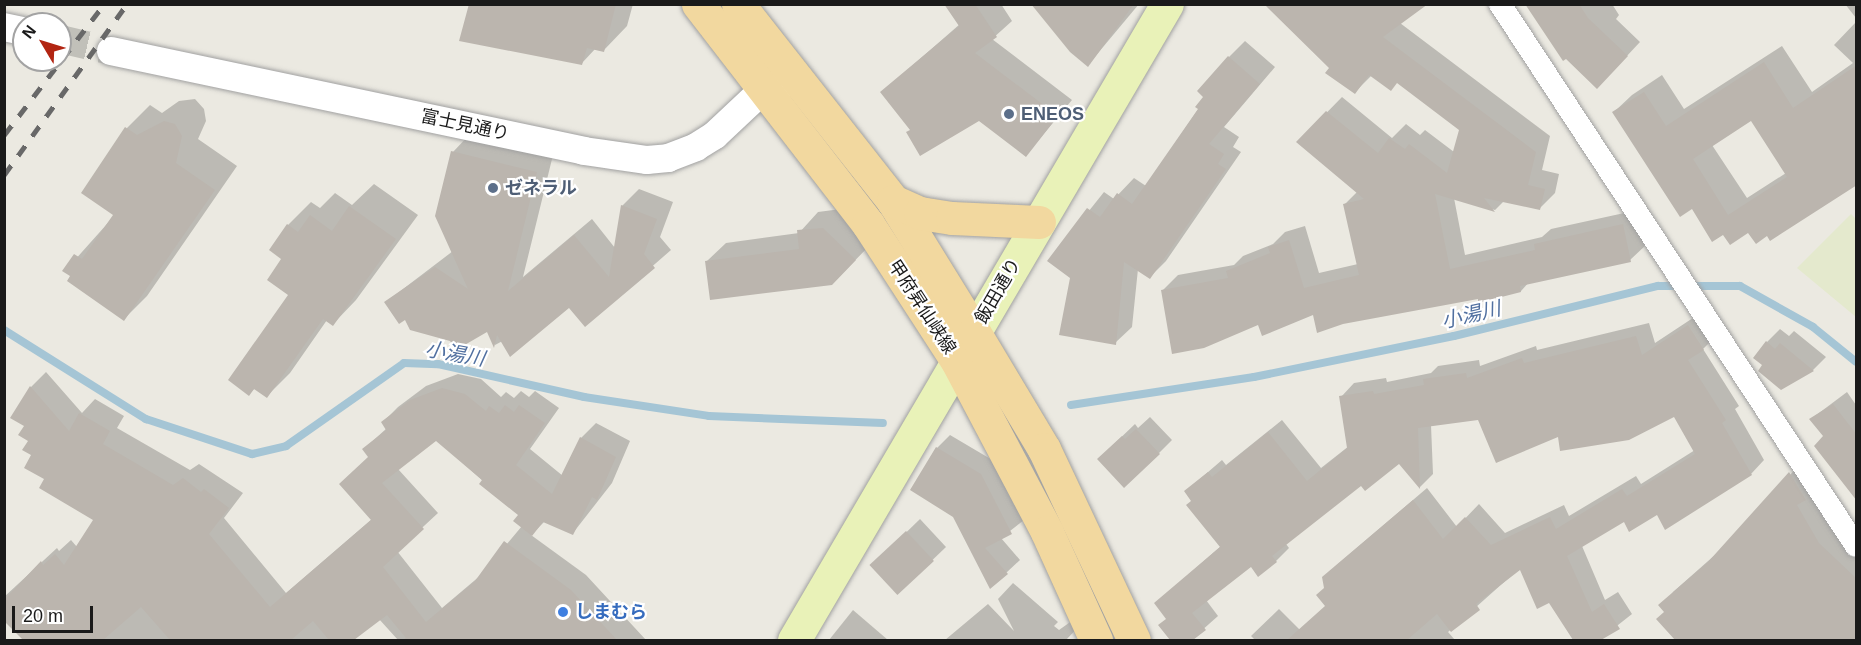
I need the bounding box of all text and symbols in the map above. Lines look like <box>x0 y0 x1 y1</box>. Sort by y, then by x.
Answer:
north arrow <box>12 12 72 72</box>
text: N <box>19 22 39 42</box>
place label: ENEOS <box>1021 103 1084 125</box>
street label: 富士見通り <box>419 105 511 145</box>
marker: ENEOS <box>1002 107 1016 121</box>
place label: ゼネラル <box>505 177 577 199</box>
marker: ゼネラル <box>486 181 500 195</box>
street label: 飯田通り <box>971 254 1025 328</box>
street label: 甲府昇仙峡線 <box>884 256 960 358</box>
water label: 小湯川 <box>1439 297 1503 333</box>
water label: 小湯川 <box>423 337 487 371</box>
scale bar <box>15 594 96 632</box>
place label: しまむら <box>575 601 647 623</box>
marker: しまむら <box>556 605 570 619</box>
text: 20 m <box>23 606 63 626</box>

